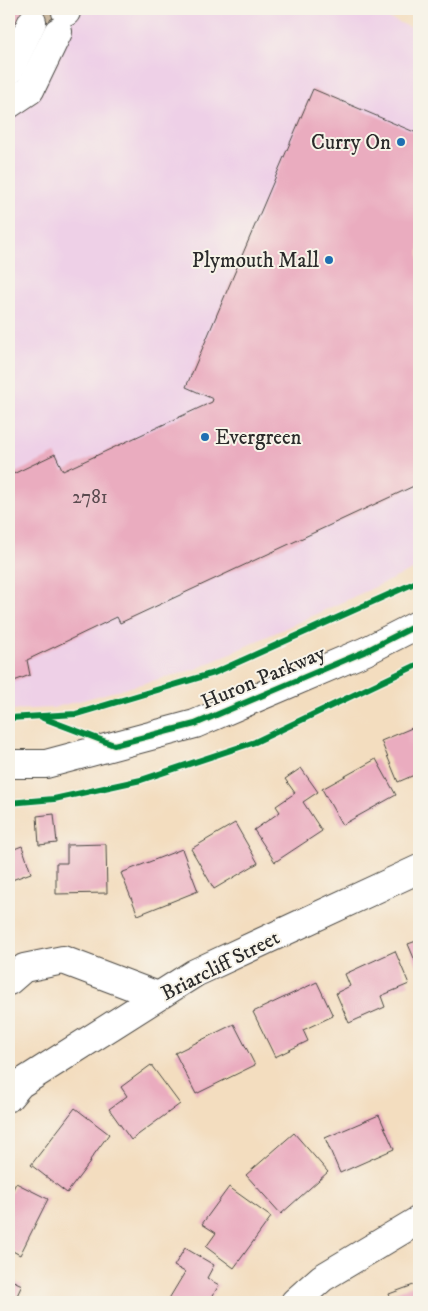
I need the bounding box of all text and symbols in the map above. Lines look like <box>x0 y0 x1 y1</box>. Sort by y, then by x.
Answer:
place label: Curry On <box>311 130 391 156</box>
marker: Curry On <box>395 136 407 148</box>
place label: Plymouth Mall <box>192 248 320 274</box>
marker: Plymouth Mall <box>323 254 335 266</box>
place label: Evergreen <box>215 425 302 451</box>
marker: Evergreen <box>199 431 211 443</box>
house number: 2781 <box>72 486 108 509</box>
street label: Huron Parkway <box>197 640 330 716</box>
street label: Briarcliff Street <box>157 925 284 1007</box>

